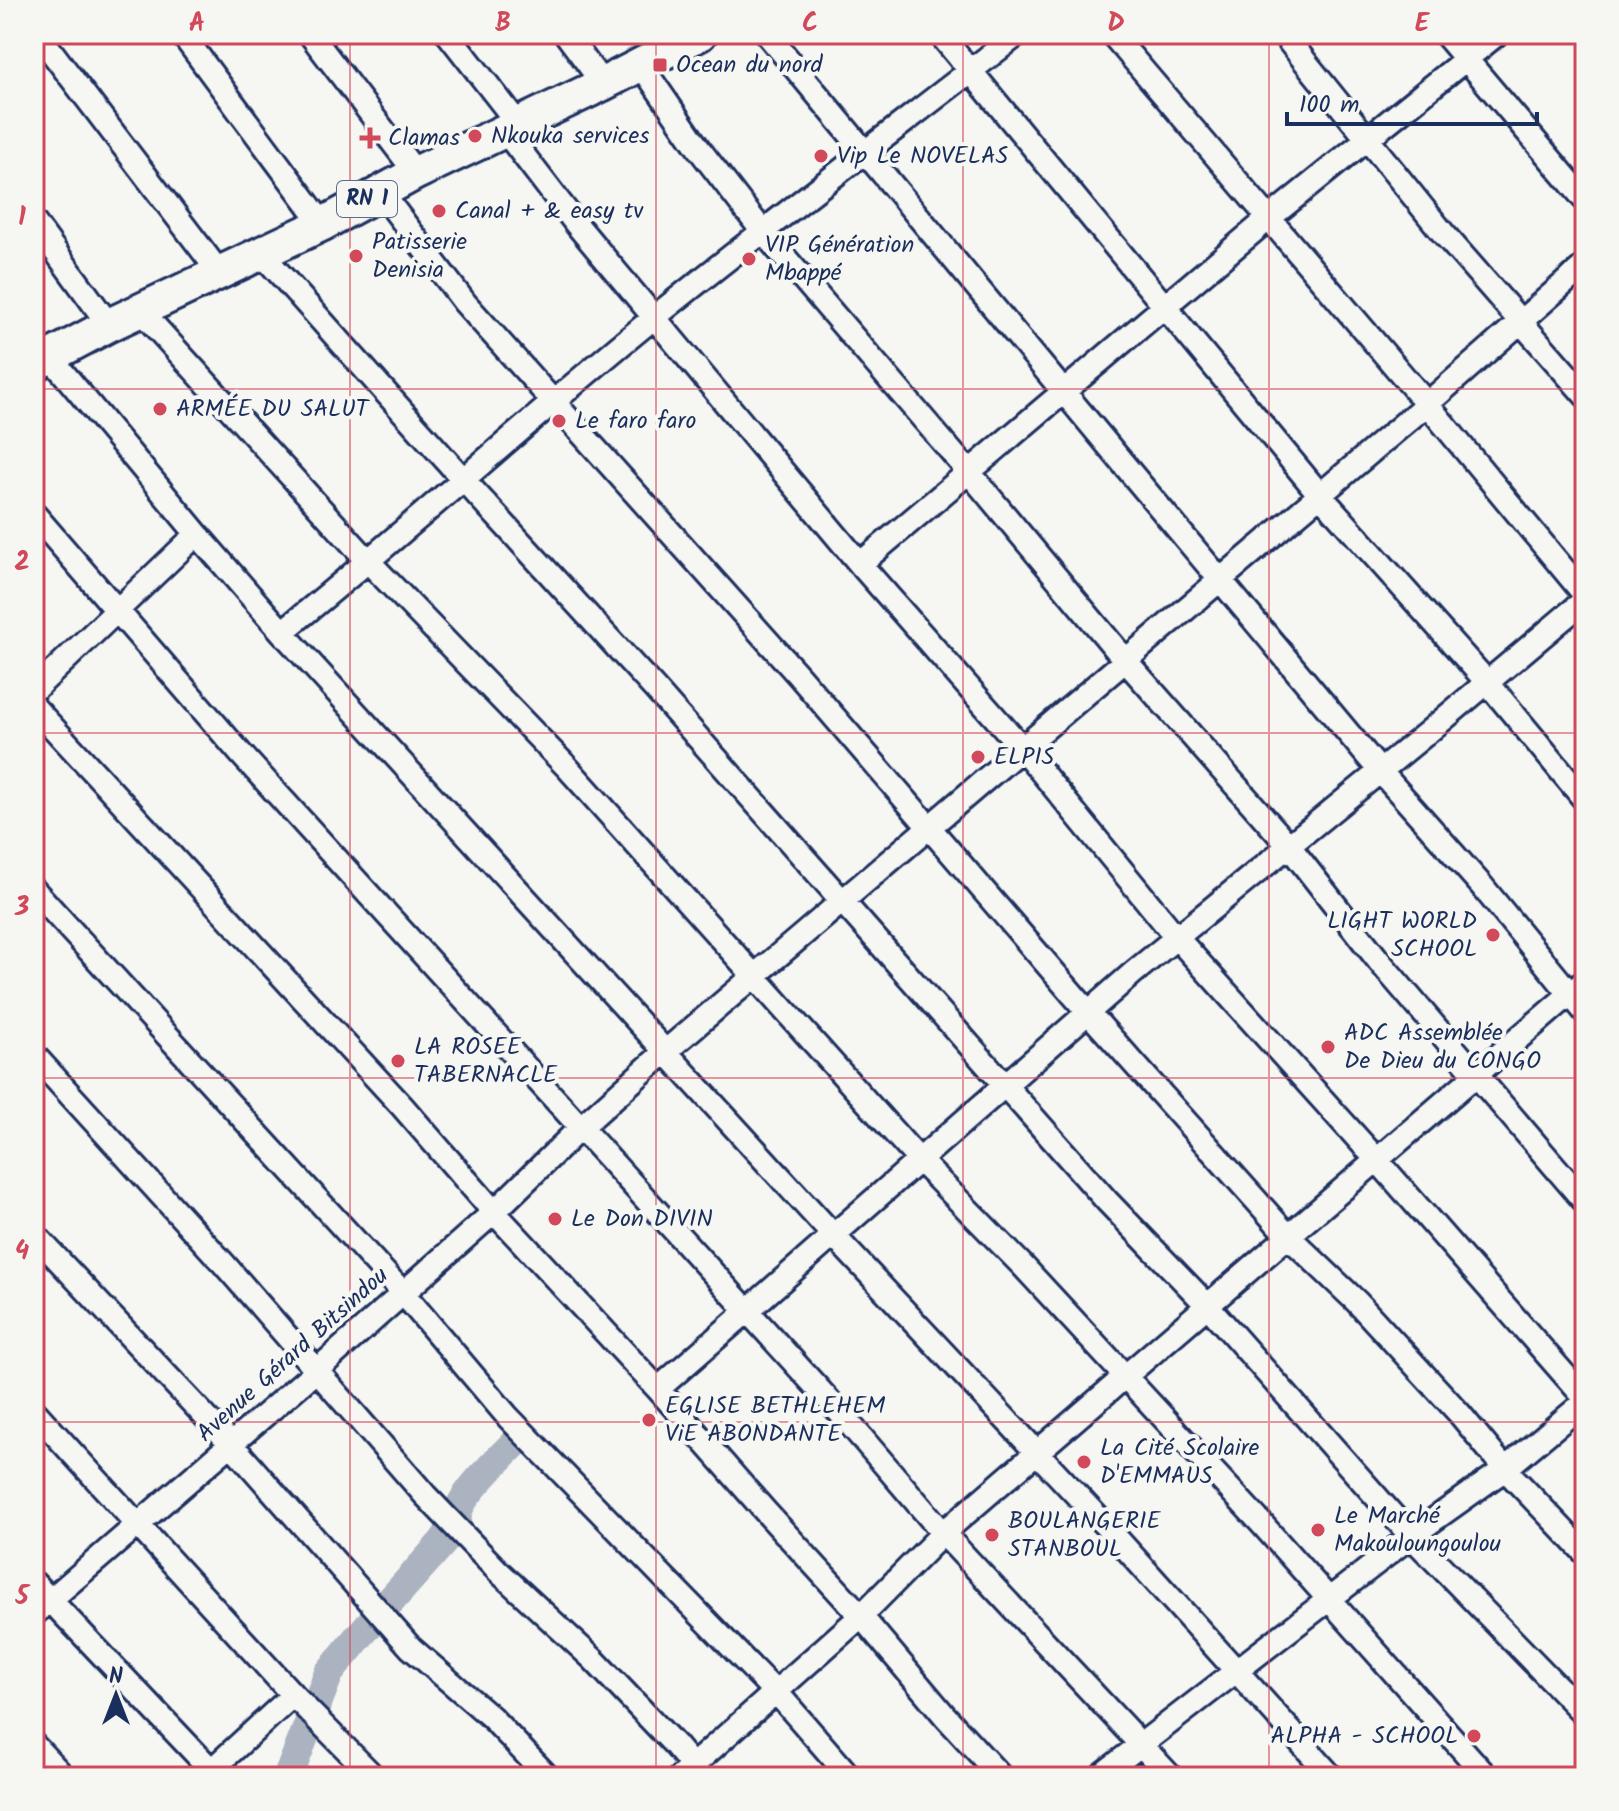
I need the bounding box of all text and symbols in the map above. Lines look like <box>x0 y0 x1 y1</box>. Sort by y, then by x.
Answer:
text: A <box>189 3 205 45</box>
text: B <box>495 3 511 45</box>
text: C <box>802 3 818 45</box>
text: D <box>1107 3 1125 45</box>
text: E <box>1415 3 1431 45</box>
place label: Ocean du nord <box>676 46 824 85</box>
marker: Ocean du nord <box>651 56 669 74</box>
scale bar <box>1287 76 1537 126</box>
text: 100 m <box>1299 86 1359 125</box>
place label: Nkouka services <box>491 117 650 156</box>
place label: Clamas <box>388 119 460 158</box>
marker: Clamas <box>359 127 381 149</box>
marker: Nkouka services <box>466 127 484 145</box>
place label: Vip Le NOVELAS <box>837 137 1009 176</box>
marker: Vip Le NOVELAS <box>812 147 830 165</box>
road number: RN 1 <box>337 181 397 217</box>
place label: Canal + & easy tv <box>455 192 644 231</box>
text: 1 <box>18 197 26 239</box>
marker: Canal + & easy tv <box>430 202 448 220</box>
place label: Patisserie Denisia <box>372 223 467 290</box>
place label: VIP Génération Mbappé <box>765 226 914 293</box>
marker: Patisserie Denisia <box>347 247 365 265</box>
marker: VIP Génération Mbappé <box>740 250 758 268</box>
place label: ARMÉE DU SALUT <box>176 390 370 429</box>
marker: ARMÉE DU SALUT <box>151 400 169 418</box>
place label: Le faro faro <box>575 402 696 441</box>
marker: Le faro faro <box>550 412 568 430</box>
text: 2 <box>14 542 30 584</box>
place label: ELPIS <box>994 738 1055 777</box>
marker: ELPIS <box>969 748 987 766</box>
text: 3 <box>14 887 29 929</box>
place label: LIGHT WORLD SCHOOL <box>1327 902 1477 969</box>
marker: LIGHT WORLD SCHOOL <box>1484 926 1502 944</box>
place label: ADC Assemblée De Dieu du CONGO <box>1344 1014 1541 1081</box>
place label: LA ROSEE TABERNACLE <box>414 1028 558 1095</box>
marker: ADC Assemblée De Dieu du CONGO <box>1319 1038 1337 1056</box>
marker: LA ROSEE TABERNACLE <box>389 1052 407 1070</box>
place label: Le Don DIVIN <box>571 1200 713 1239</box>
marker: Le Don DIVIN <box>546 1210 564 1228</box>
text: 4 <box>15 1231 29 1273</box>
street label: Avenue Gérard Bitsindou <box>188 1257 398 1452</box>
place label: EGLISE BETHLEHEM ViE ABONDANTE <box>665 1387 885 1454</box>
marker: EGLISE BETHLEHEM ViE ABONDANTE <box>640 1411 658 1429</box>
place label: La Cité Scolaire D'EMMAUS <box>1100 1429 1260 1496</box>
marker: La Cité Scolaire D'EMMAUS <box>1075 1453 1093 1471</box>
place label: Le Marché Makouloungoulou <box>1334 1497 1502 1564</box>
place label: BOULANGERIE STANBOUL <box>1008 1502 1161 1569</box>
marker: Le Marché Makouloungoulou <box>1309 1521 1327 1539</box>
marker: BOULANGERIE STANBOUL <box>983 1526 1001 1544</box>
text: 5 <box>14 1576 30 1618</box>
north arrow <box>76 1655 156 1735</box>
text: N <box>109 1660 123 1695</box>
place label: ALPHA - SCHOOL <box>1271 1717 1458 1756</box>
marker: ALPHA - SCHOOL <box>1465 1727 1483 1745</box>

